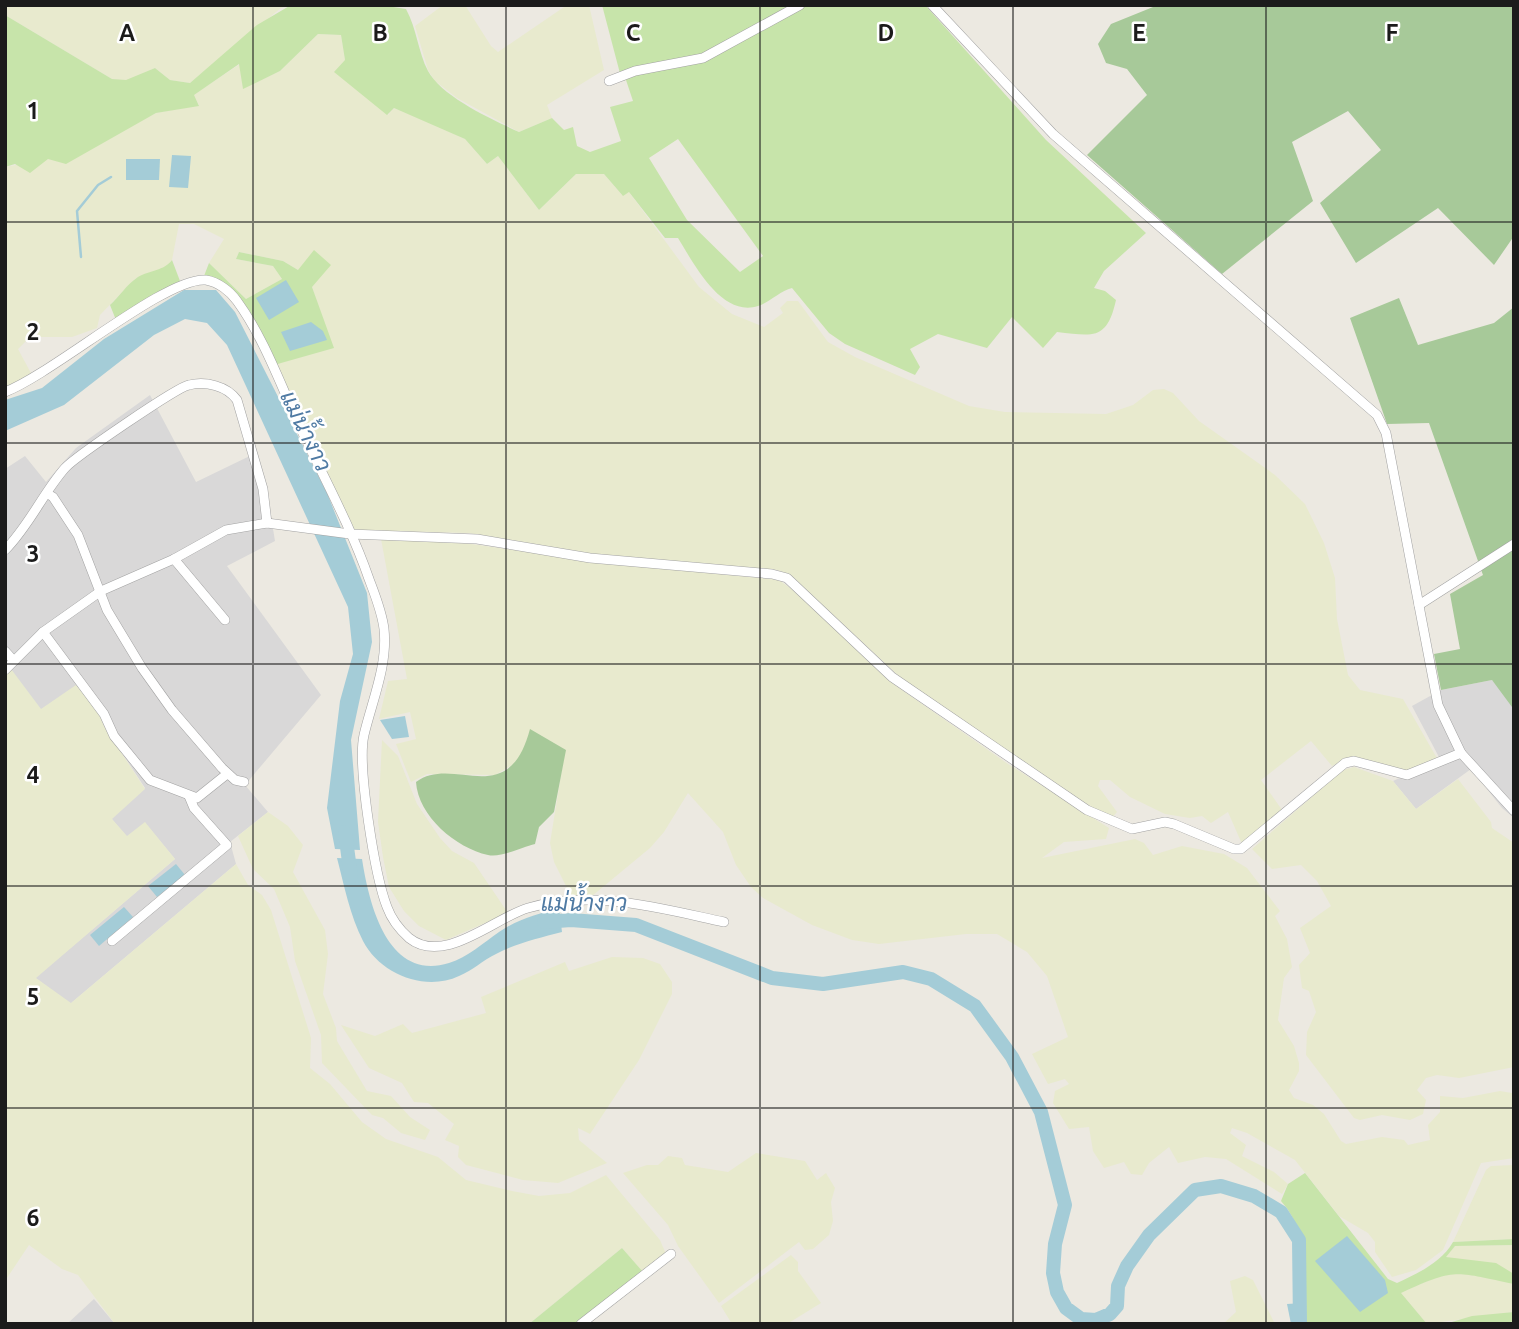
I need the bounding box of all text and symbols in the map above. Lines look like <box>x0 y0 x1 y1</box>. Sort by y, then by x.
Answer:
text: A <box>119 20 135 45</box>
text: B <box>372 20 388 45</box>
text: C <box>626 20 641 45</box>
text: D <box>878 20 894 45</box>
text: E <box>1132 20 1146 45</box>
text: F <box>1386 20 1399 45</box>
text: 1 <box>27 98 39 123</box>
text: 2 <box>27 319 39 344</box>
water label: แม่น้ำงาว <box>276 383 343 475</box>
text: 3 <box>27 541 39 566</box>
text: 4 <box>27 762 40 787</box>
water label: แม่น้ำงาว <box>541 883 627 915</box>
text: 5 <box>27 984 39 1009</box>
text: 6 <box>27 1205 40 1230</box>

